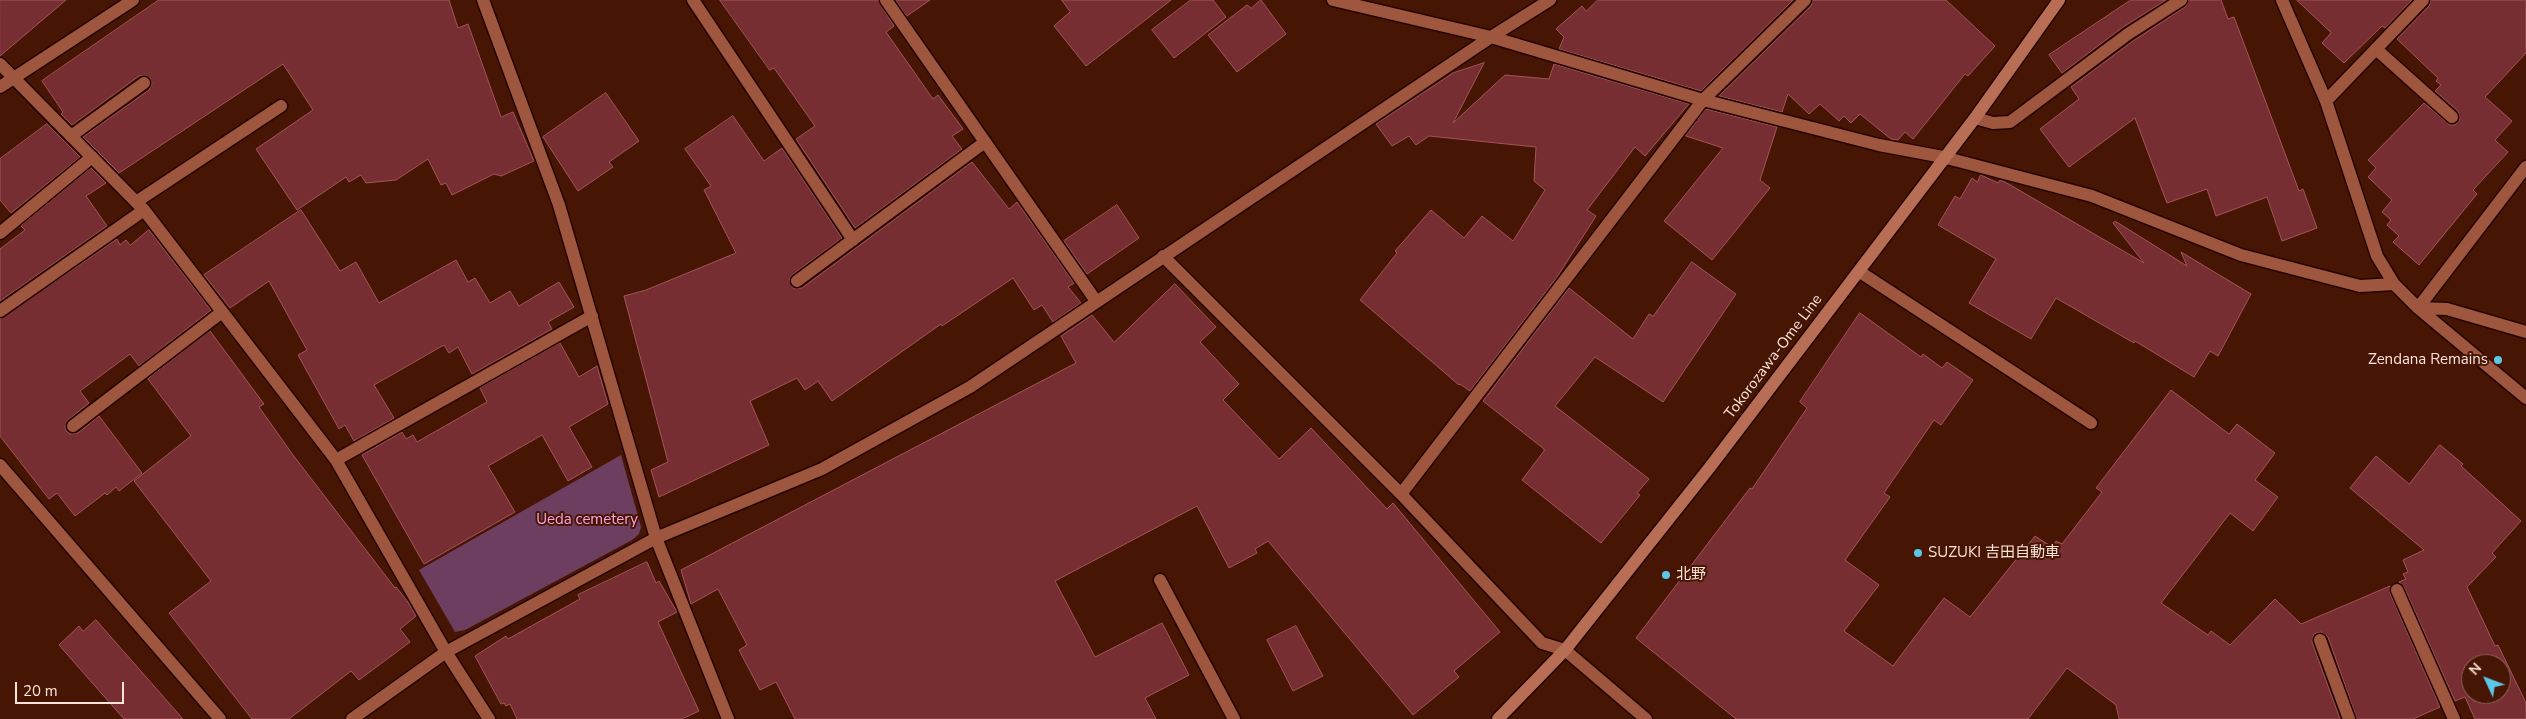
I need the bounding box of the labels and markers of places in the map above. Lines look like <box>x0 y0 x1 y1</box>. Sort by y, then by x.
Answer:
place label: Zendana Remains <box>2368 351 2488 369</box>
marker: Zendana Remains <box>2492 354 2504 366</box>
place label: SUZUKI 吉田自動車 <box>1928 544 2060 562</box>
marker: SUZUKI 吉田自動車 <box>1912 547 1924 559</box>
place label: 北野 <box>1676 566 1706 584</box>
marker: 北野 <box>1660 569 1672 581</box>

